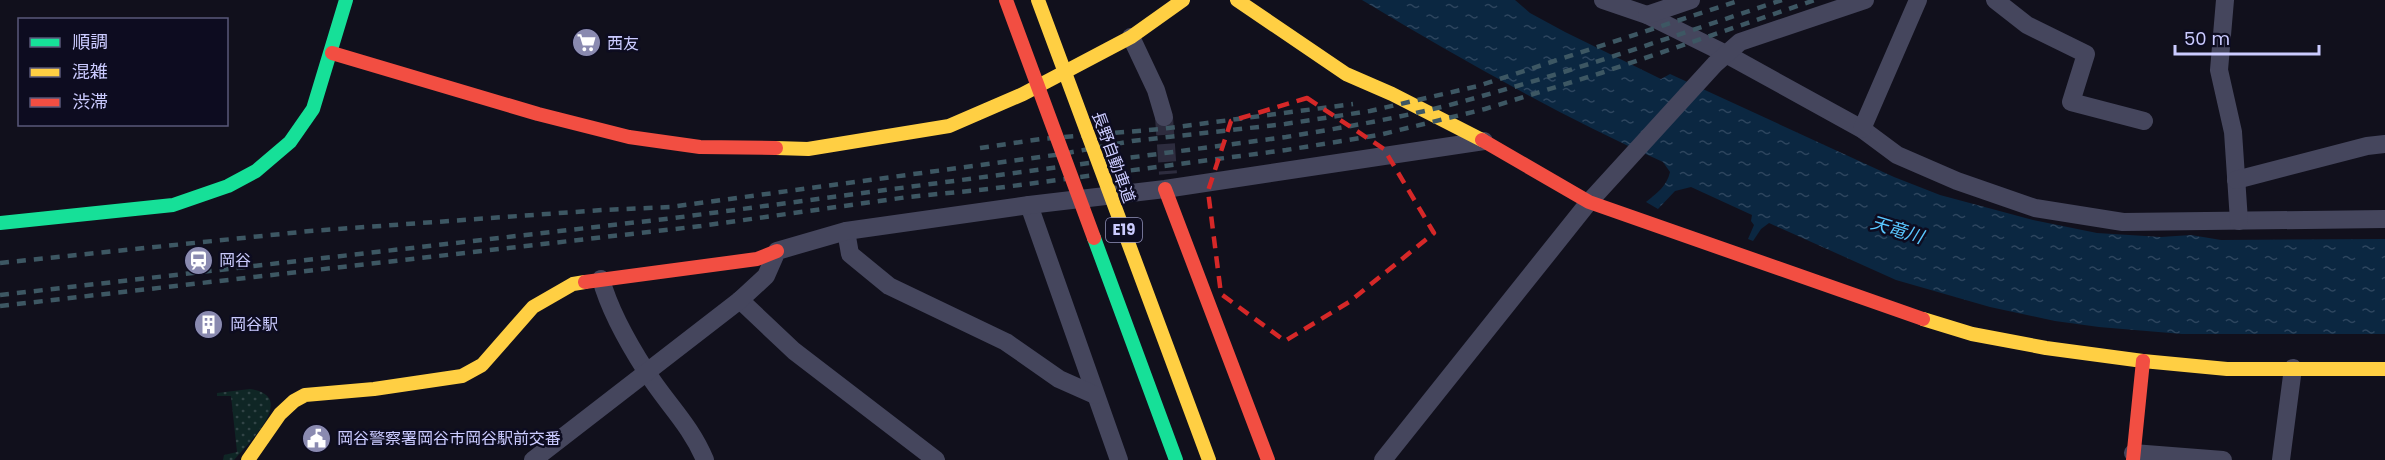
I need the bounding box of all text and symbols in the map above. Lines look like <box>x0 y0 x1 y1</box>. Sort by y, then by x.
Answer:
legend <box>18 18 228 126</box>
scale bar <box>2175 18 2319 56</box>
text: 50 m <box>2184 26 2230 51</box>
supermarket icon: 西友 <box>570 27 602 59</box>
text: 順調 <box>72 29 108 54</box>
place label: 西友 <box>607 32 639 55</box>
text: 混雑 <box>72 59 108 84</box>
text: 渋滞 <box>72 89 108 114</box>
street label: 長野自動車道 <box>1086 108 1141 206</box>
water label: 天竜川 <box>1868 210 1929 250</box>
road number: E19 <box>1106 218 1142 242</box>
station icon: 岡谷 <box>182 244 214 276</box>
place label: 岡谷 <box>219 249 251 272</box>
building icon: 岡谷駅 <box>193 308 225 340</box>
place label: 岡谷駅 <box>230 313 278 336</box>
public building icon: 岡谷警察署岡谷市岡谷駅前交番 <box>300 422 332 454</box>
place label: 岡谷警察署岡谷市岡谷駅前交番 <box>337 427 561 450</box>

